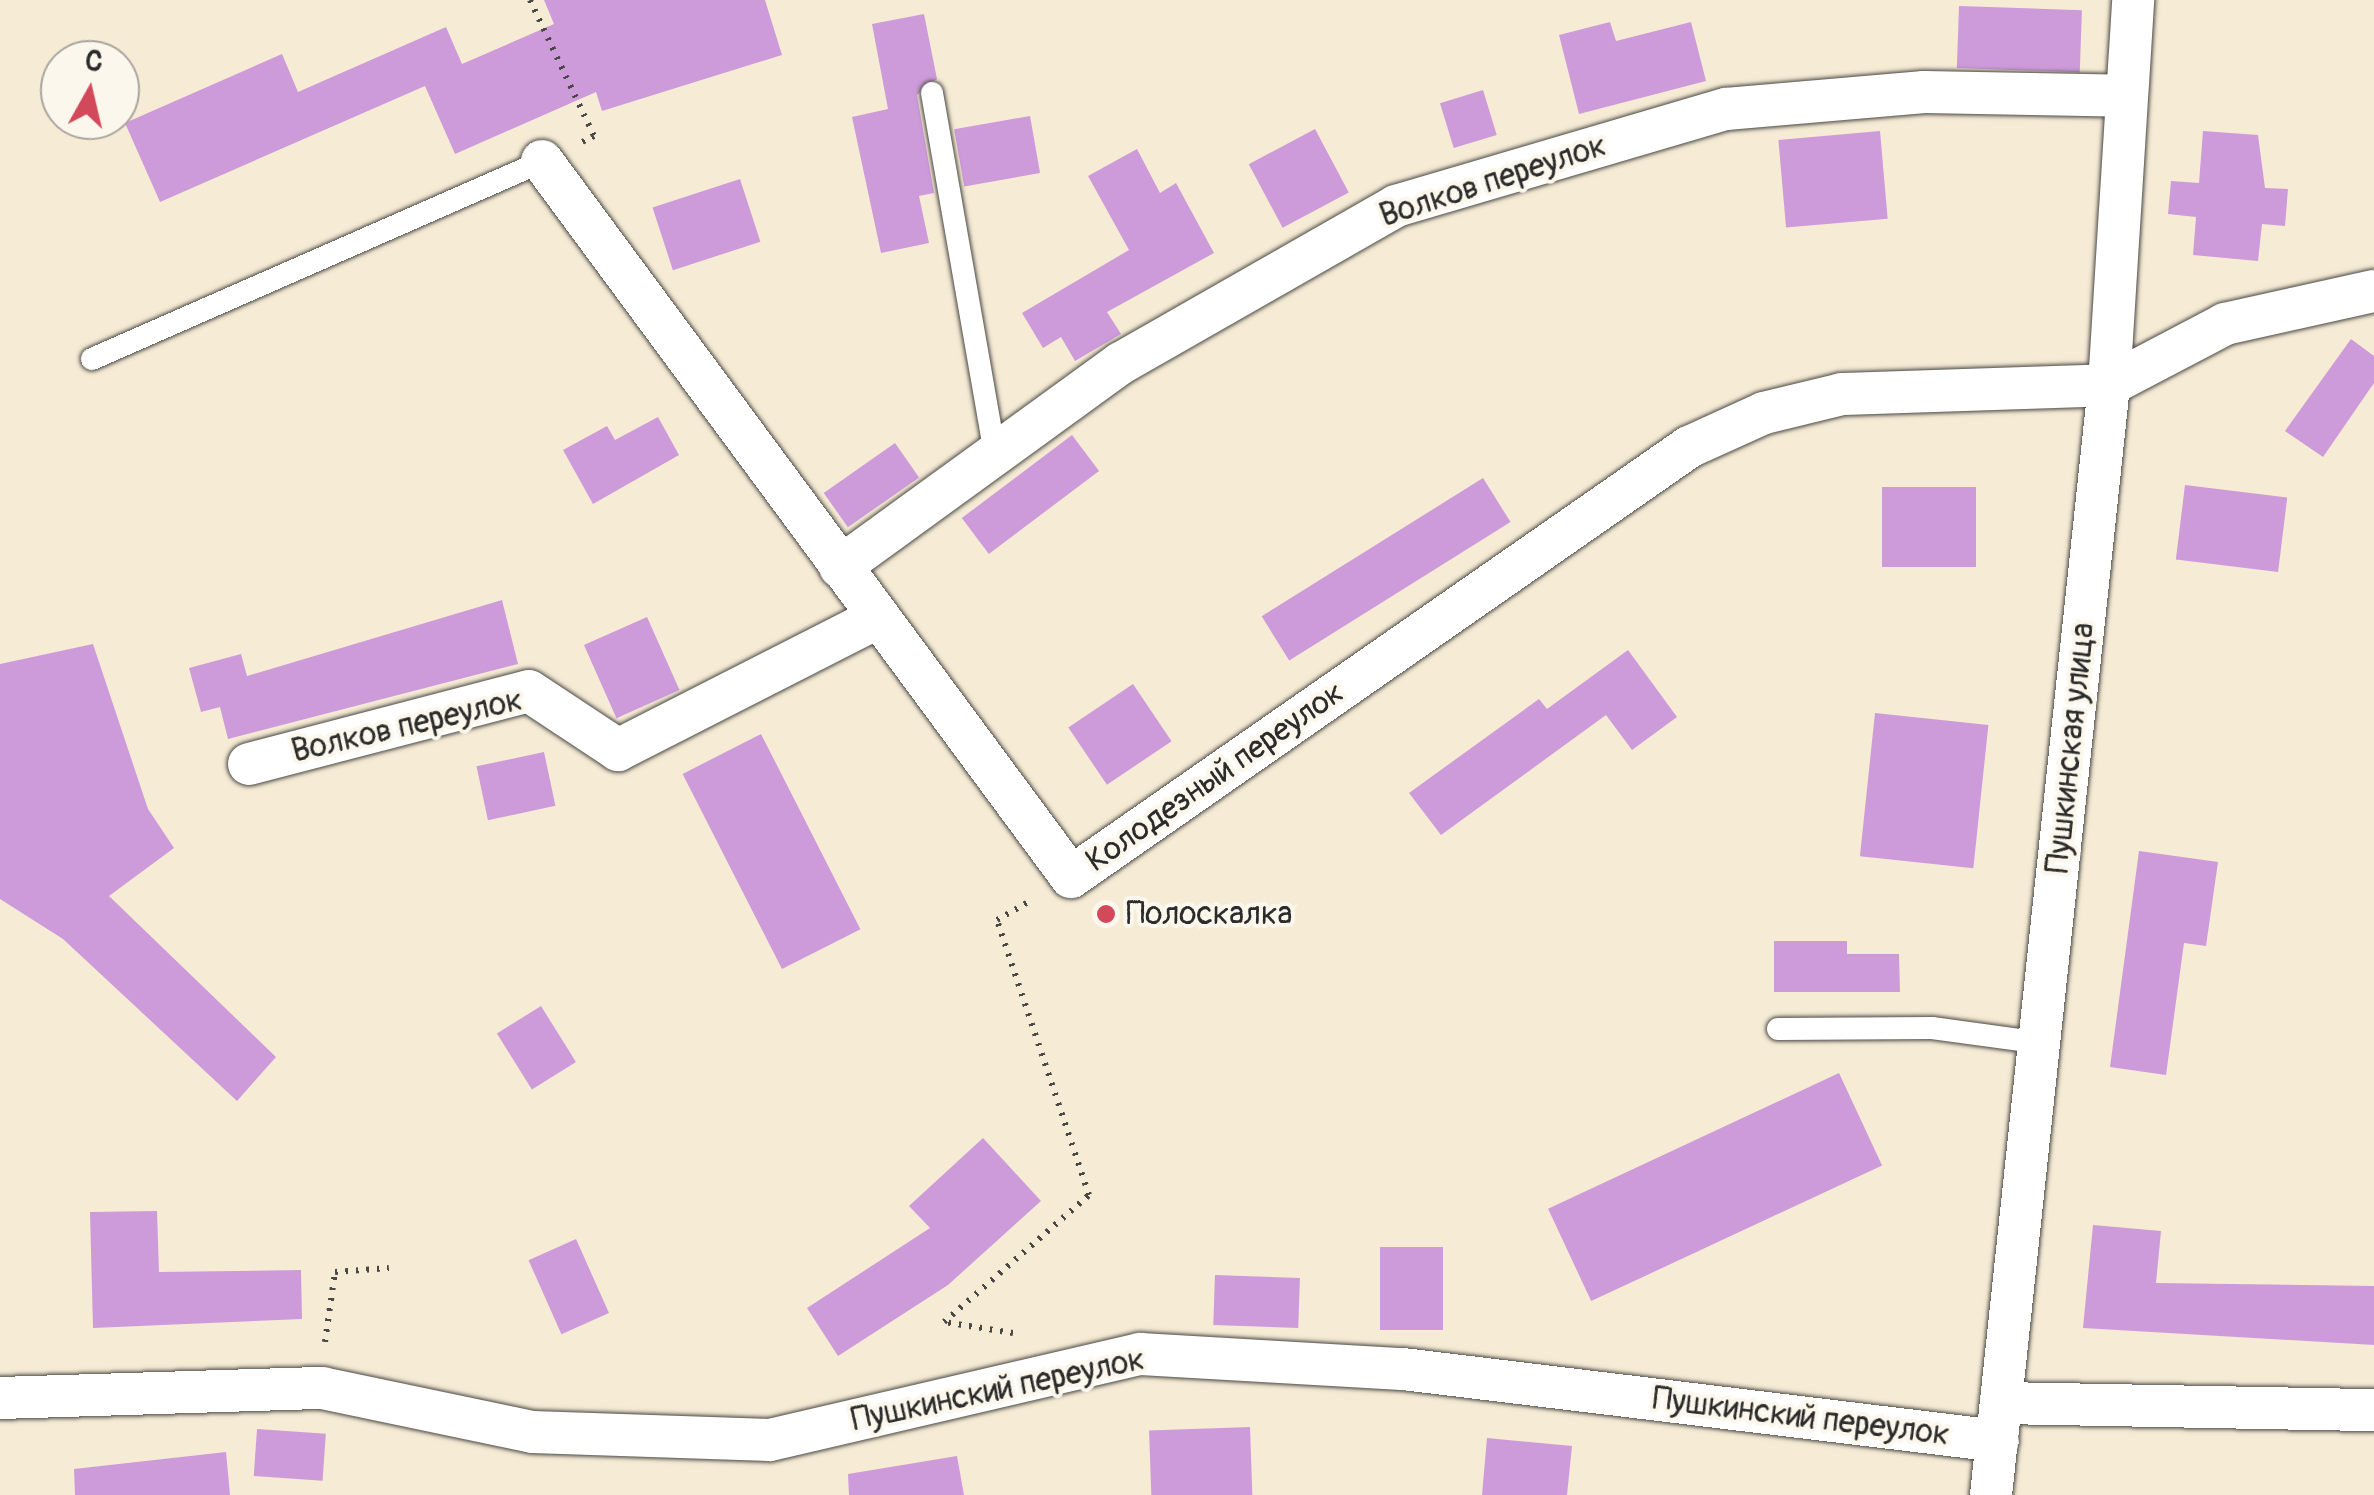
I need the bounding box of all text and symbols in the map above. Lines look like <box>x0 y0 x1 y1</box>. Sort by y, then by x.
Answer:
north arrow <box>40 40 140 140</box>
text: С <box>83 43 105 80</box>
street label: Волков переулок <box>1375 126 1611 236</box>
street label: Пушкинская улица <box>2039 621 2103 875</box>
street label: Колодезный переулок <box>1079 674 1351 880</box>
street label: Волков переулок <box>288 681 526 771</box>
place label: Полоскалка <box>1126 895 1292 933</box>
marker: Полоскалка <box>1095 903 1117 925</box>
street label: Пушкинский переулок <box>848 1340 1148 1440</box>
street label: Пушкинский переулок <box>1650 1380 1952 1454</box>

